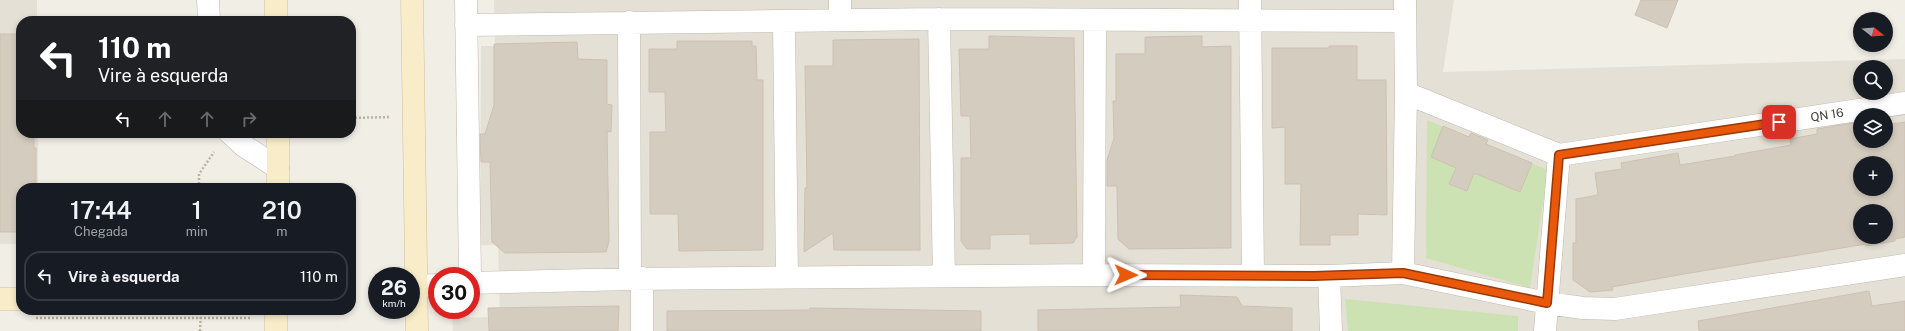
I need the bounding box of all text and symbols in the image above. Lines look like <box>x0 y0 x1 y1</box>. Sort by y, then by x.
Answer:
north arrow <box>1853 12 1893 52</box>
map controls <box>1853 12 1893 244</box>
text: 110 m <box>98 31 171 64</box>
icon: left <box>32 32 84 84</box>
button: search <box>1853 60 1893 100</box>
text: Vire à esquerda <box>98 65 228 86</box>
pin <box>1762 105 1796 139</box>
street label: QN 16 <box>1809 105 1845 125</box>
icon: left <box>112 108 134 130</box>
icon: ahead <box>154 108 176 130</box>
icon: ahead <box>196 108 218 130</box>
icon: right <box>238 108 260 130</box>
button: layers <box>1853 108 1893 148</box>
icon: arrive <box>1768 111 1790 133</box>
button: + <box>1853 156 1893 196</box>
text: 17:44 <box>70 196 132 224</box>
text: 1 <box>192 196 202 224</box>
text: 210 <box>262 196 302 224</box>
button: − <box>1853 204 1893 244</box>
text: Chegada <box>74 224 128 239</box>
text: min <box>186 224 208 239</box>
text: m <box>276 224 288 239</box>
position arrow <box>1105 254 1147 296</box>
icon: left <box>34 265 56 287</box>
speed limit sign: 30 <box>428 267 480 319</box>
text: Vire à esquerda <box>68 268 180 285</box>
text: 110 m <box>300 268 338 285</box>
text: 26 <box>381 276 407 300</box>
text: km/h <box>382 297 406 309</box>

